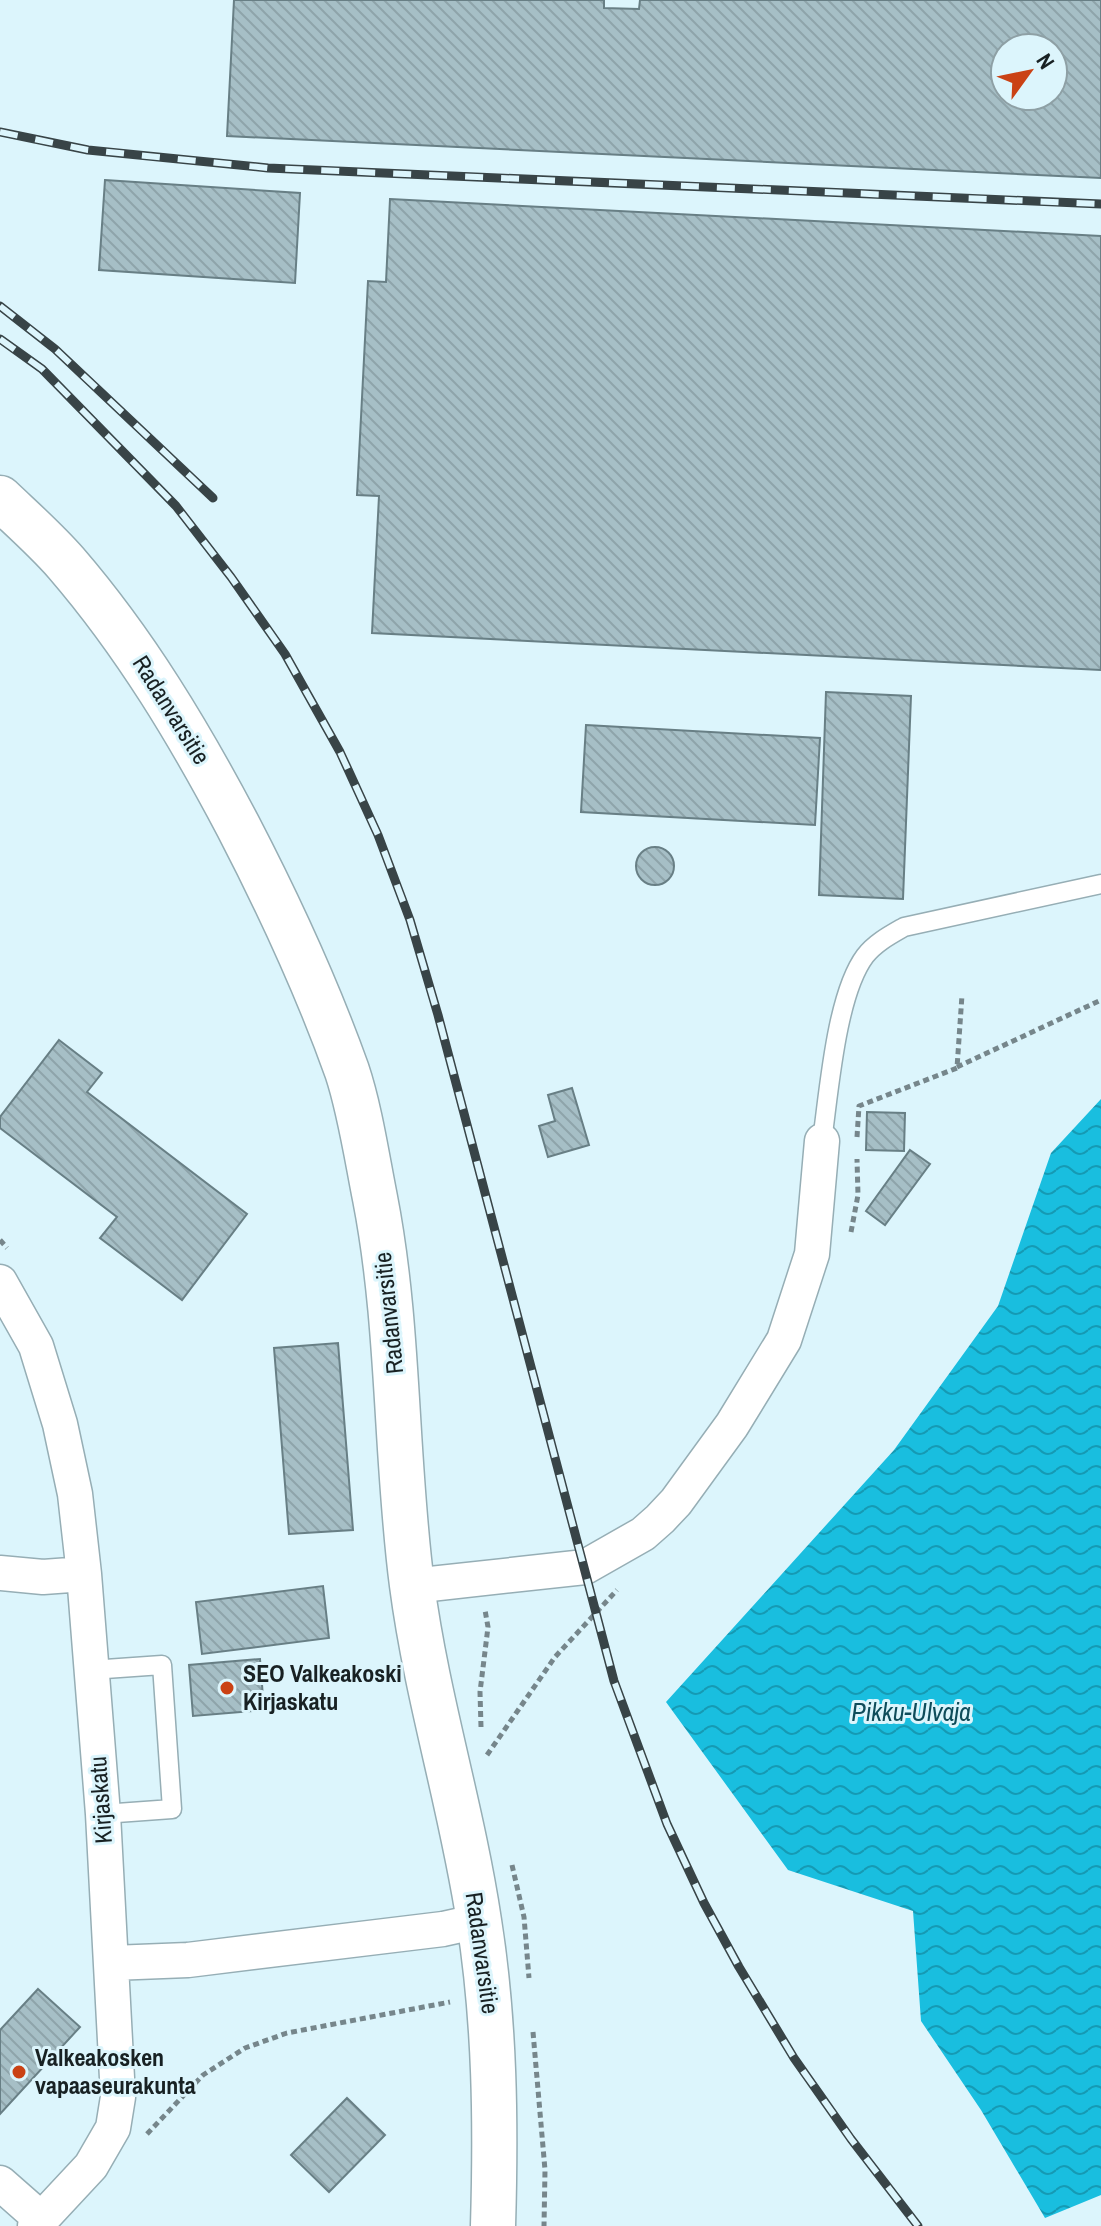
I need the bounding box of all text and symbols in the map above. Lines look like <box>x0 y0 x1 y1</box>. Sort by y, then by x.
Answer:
north arrow <box>989 32 1069 112</box>
text: N <box>1030 47 1062 75</box>
street label: Radanvarsitie <box>126 649 218 770</box>
street label: Radanvarsitie <box>366 1251 410 1376</box>
place label: SEO Valkeakoski Kirjaskatu <box>243 1657 402 1717</box>
marker: SEO Valkeakoski Kirjaskatu <box>218 1679 236 1697</box>
water label: Pikku-Ulvaja <box>851 1694 971 1729</box>
street label: Kirjaskatu <box>81 1755 119 1845</box>
street label: Radanvarsitie <box>459 1890 507 2016</box>
place label: Valkeakosken vapaaseurakunta <box>35 2041 196 2101</box>
marker: Valkeakosken vapaaseurakunta <box>10 2063 28 2081</box>

